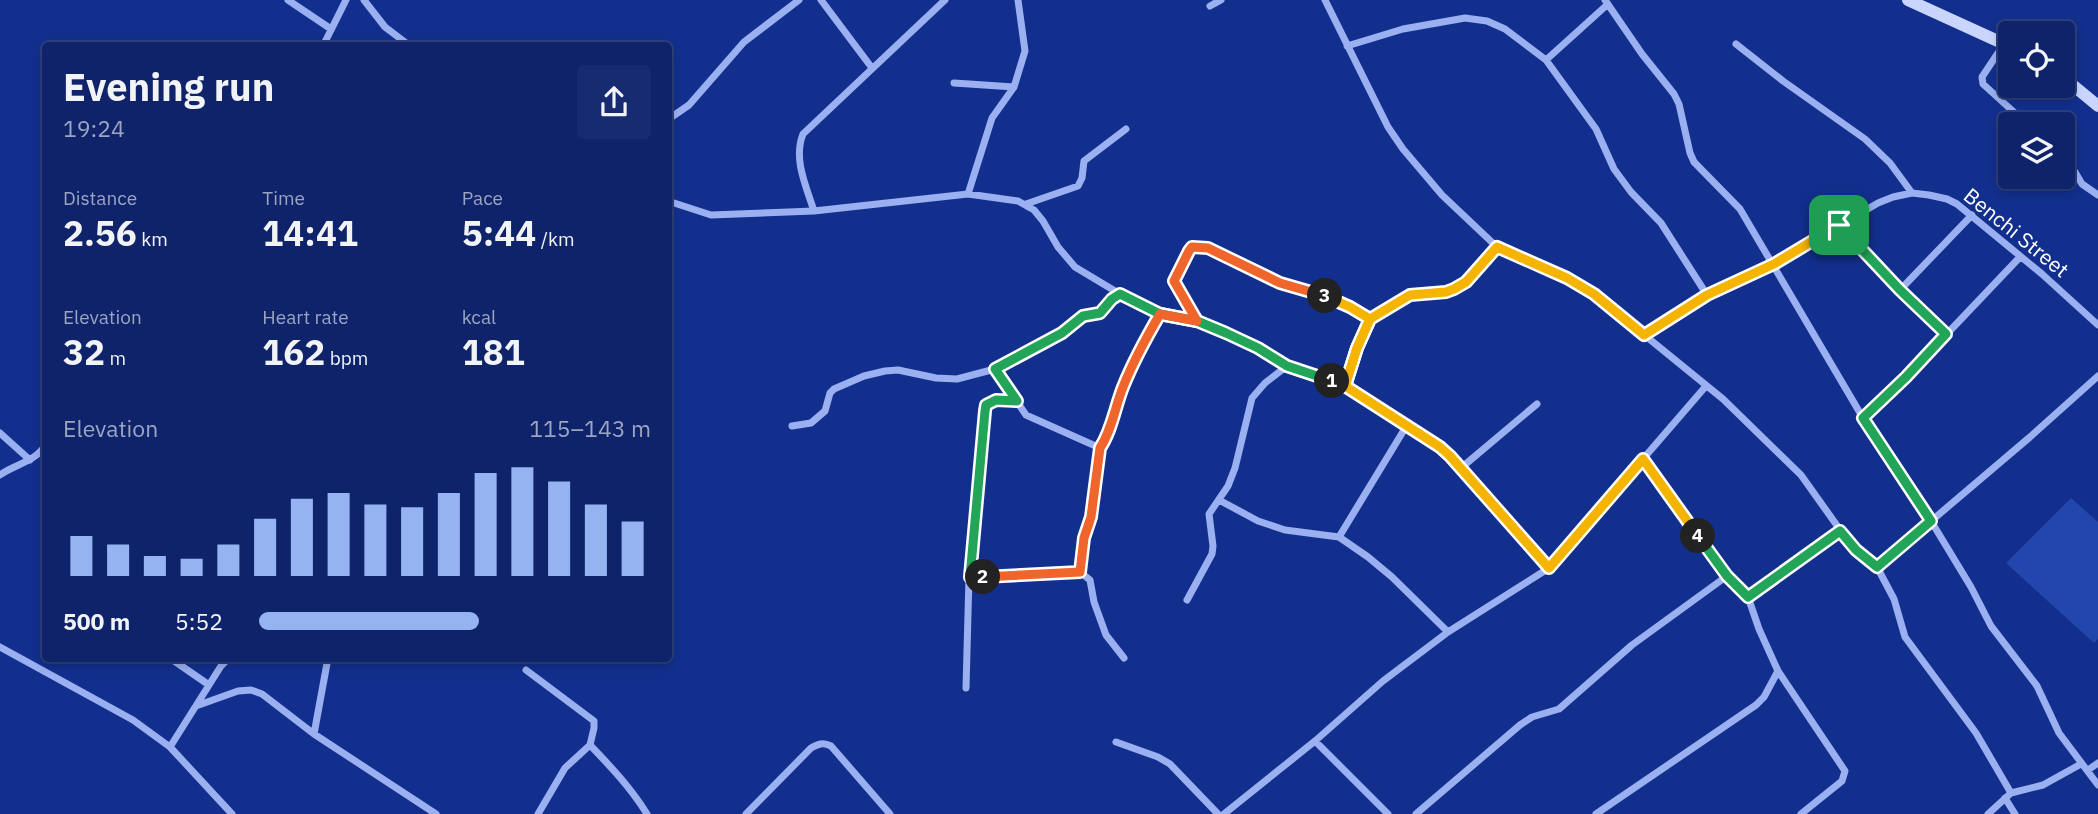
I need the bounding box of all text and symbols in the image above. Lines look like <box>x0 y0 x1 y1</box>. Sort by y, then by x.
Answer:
map controls <box>1998 21 2075 189</box>
button: locate <box>1998 21 2075 98</box>
text: Evening run <box>63 62 274 111</box>
button: share <box>577 65 651 139</box>
button: layers <box>1998 112 2075 189</box>
text: 19:24 <box>63 113 125 143</box>
street label: Benchi Street <box>1958 181 2075 283</box>
text: Distance <box>63 186 137 210</box>
text: Time <box>262 186 305 210</box>
text: Pace <box>462 186 503 210</box>
pin <box>1809 195 1869 255</box>
icon: arrive <box>1820 206 1858 244</box>
text: 2.56 <box>63 210 137 256</box>
text: 14:41 <box>262 210 358 256</box>
text: 5:44 <box>462 210 536 256</box>
text: km <box>137 227 168 251</box>
text: /km <box>536 227 575 251</box>
pin: 3 <box>1308 278 1342 314</box>
text: 3 <box>1319 283 1330 307</box>
text: Elevation <box>63 305 142 329</box>
text: Heart rate <box>262 305 349 329</box>
text: kcal <box>462 305 496 329</box>
text: 32 <box>63 329 105 375</box>
text: 162 <box>262 329 325 375</box>
text: 181 <box>462 329 525 375</box>
text: m <box>105 346 126 370</box>
text: bpm <box>325 346 368 370</box>
pin: 1 <box>1314 364 1350 398</box>
text: 1 <box>1326 368 1337 392</box>
text: Elevation <box>63 413 158 443</box>
text: 115–143 m <box>529 413 651 443</box>
pin: 4 <box>1680 518 1716 554</box>
text: 4 <box>1692 523 1703 547</box>
pin: 2 <box>965 560 1000 594</box>
text: 2 <box>977 564 988 588</box>
text: 500 m <box>63 606 130 636</box>
text: 5:52 <box>175 606 223 636</box>

